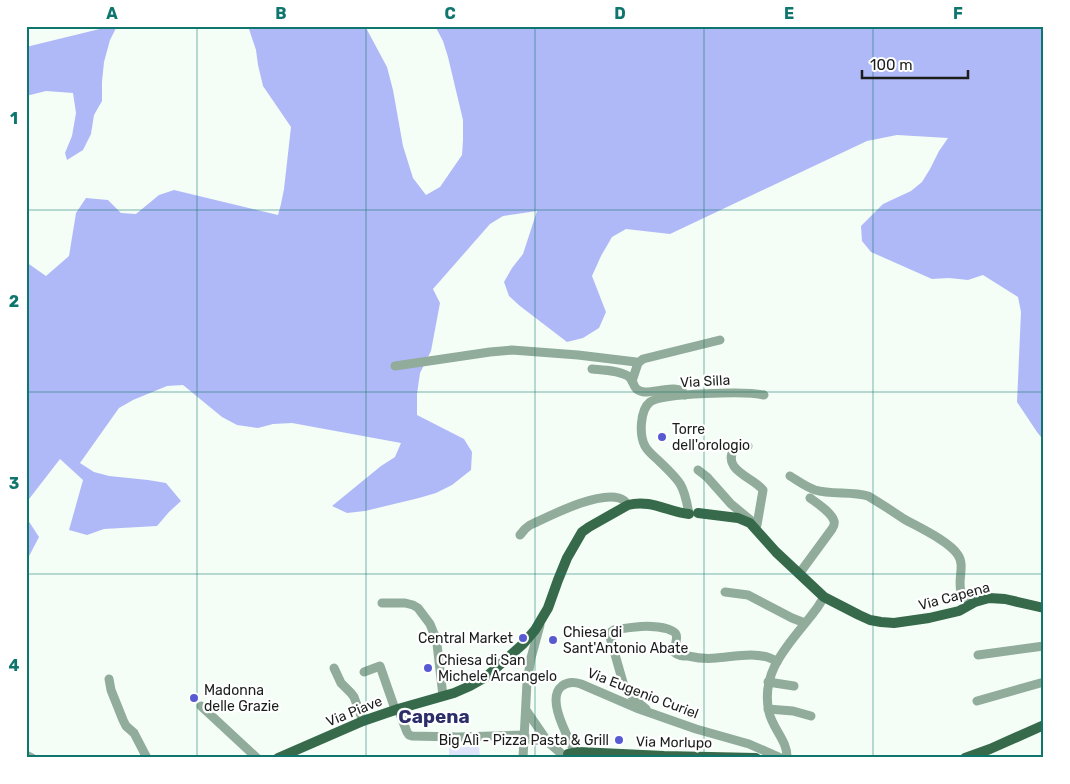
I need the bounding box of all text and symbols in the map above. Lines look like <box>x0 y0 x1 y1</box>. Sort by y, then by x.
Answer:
text: A <box>106 4 118 23</box>
text: B <box>275 4 287 23</box>
text: C <box>444 4 456 23</box>
text: D <box>614 4 626 23</box>
text: E <box>784 4 794 23</box>
text: F <box>953 4 963 23</box>
scale bar <box>862 48 969 80</box>
text: 100 m <box>870 56 912 74</box>
text: 1 <box>10 109 18 128</box>
text: 2 <box>9 292 19 311</box>
street label: Via Silla <box>679 372 731 391</box>
place label: Torre dell'orologio <box>672 421 750 454</box>
marker: Torre dell'orologio <box>656 431 668 443</box>
text: 3 <box>9 474 19 493</box>
street label: Via Capena <box>917 579 992 614</box>
place label: Chiesa di Sant'Antonio Abate <box>563 624 688 657</box>
place label: Central Market <box>418 630 514 647</box>
marker: Central Market <box>517 632 529 644</box>
marker: Chiesa di Sant'Antonio Abate <box>547 634 559 646</box>
place label: Chiesa di San Michele Arcangelo <box>438 652 557 685</box>
text: 4 <box>9 656 20 675</box>
marker: Chiesa di San Michele Arcangelo <box>422 662 434 674</box>
street label: Via Eugenio Curiel <box>585 664 701 723</box>
place label: Madonna delle Grazie <box>204 682 279 715</box>
marker: Madonna delle Grazie <box>188 692 200 704</box>
street label: Via Piave <box>324 692 385 730</box>
district label: Capena <box>398 705 470 728</box>
place label: Big Alì - Pizza Pasta & Grill <box>439 732 609 749</box>
street label: Via Morlupo <box>636 733 712 752</box>
marker: Big Alì - Pizza Pasta & Grill <box>613 734 625 746</box>

